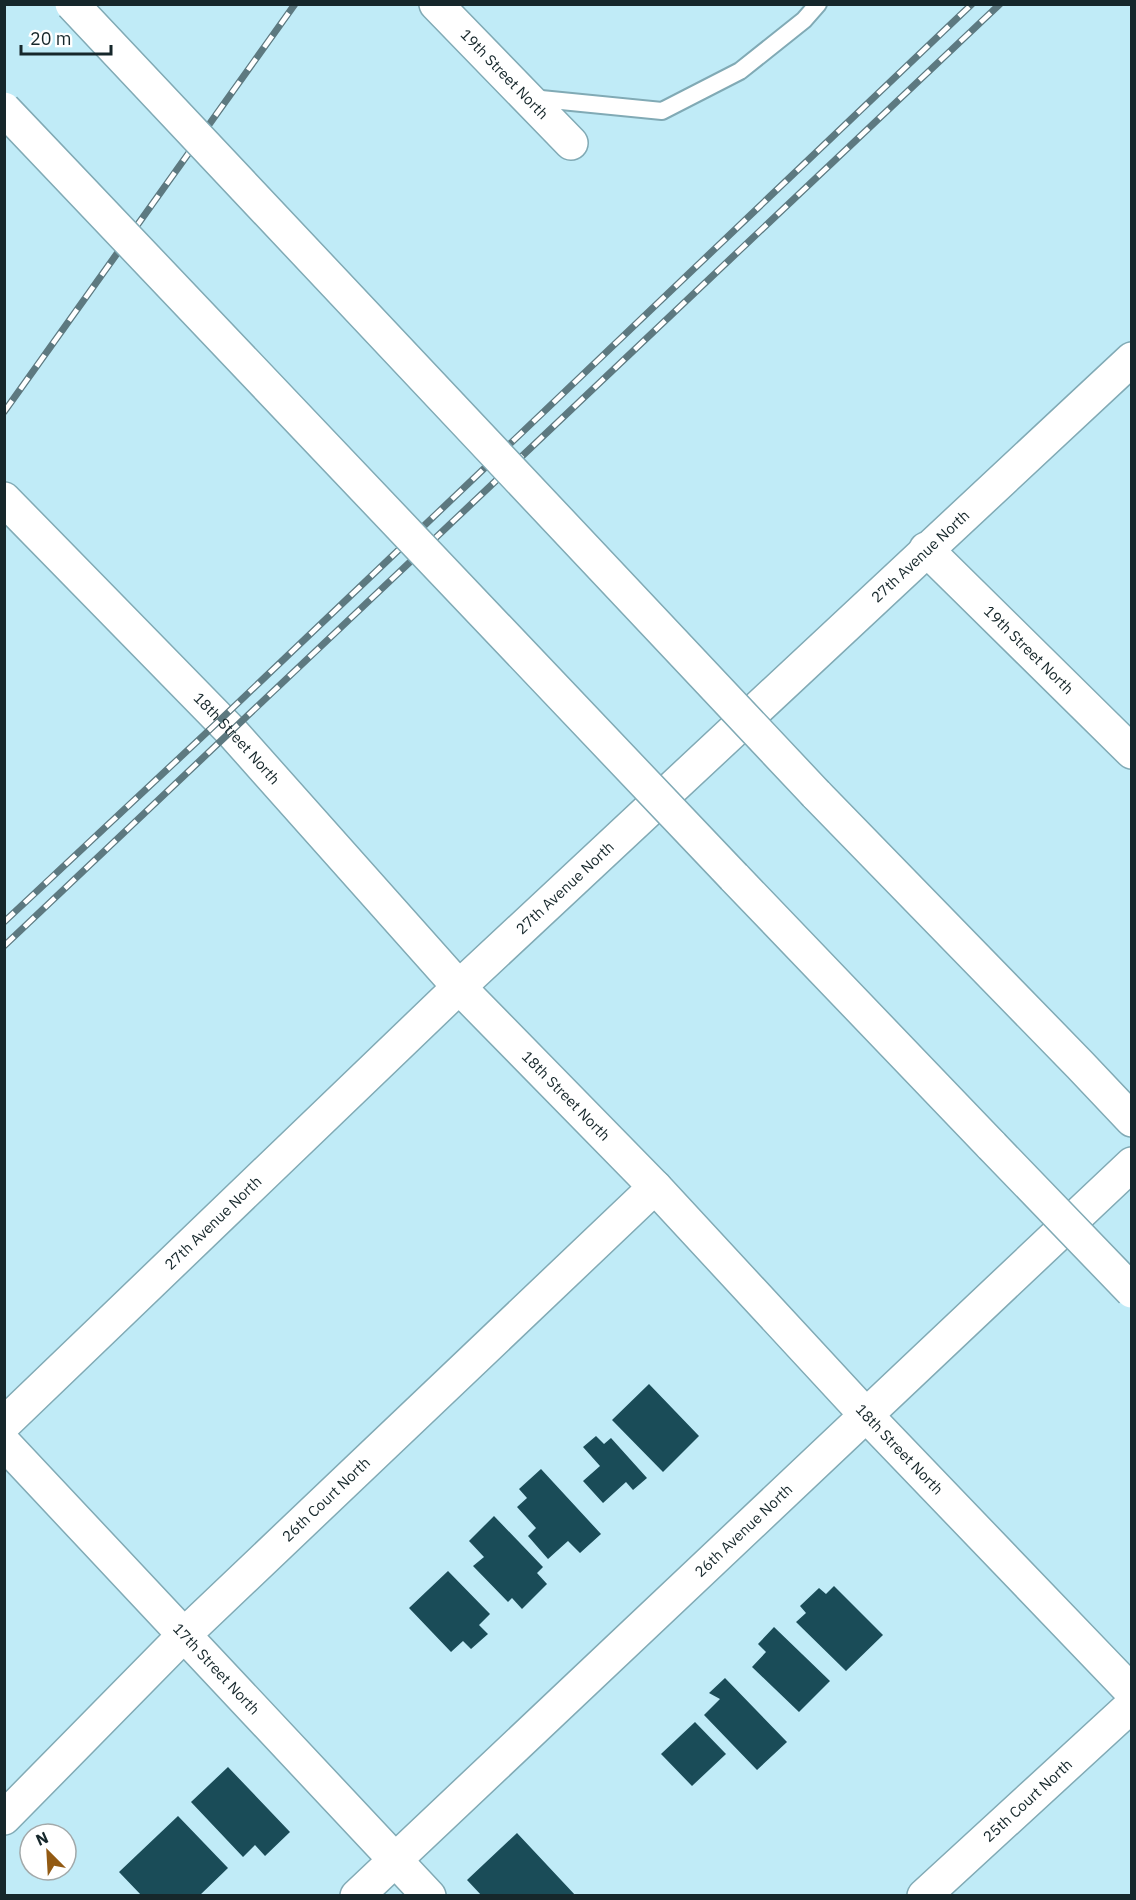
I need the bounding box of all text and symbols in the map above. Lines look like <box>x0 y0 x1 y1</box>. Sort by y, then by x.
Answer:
scale bar <box>21 18 111 56</box>
street label: 19th Street North <box>457 25 553 123</box>
text: 20 m <box>30 27 72 50</box>
street label: 27th Avenue North <box>867 506 973 606</box>
street label: 19th Street North <box>980 601 1078 698</box>
street label: 18th Street North <box>190 688 284 788</box>
street label: 27th Avenue North <box>512 837 618 938</box>
street label: 18th Street North <box>518 1047 614 1145</box>
street label: 27th Avenue North <box>160 1172 265 1274</box>
street label: 18th Street North <box>852 1400 947 1499</box>
street label: 26th Court North <box>278 1453 374 1546</box>
street label: 26th Avenue North <box>691 1480 796 1581</box>
street label: 17th Street North <box>169 1619 264 1718</box>
street label: 25th Court North <box>979 1755 1076 1846</box>
north arrow <box>18 1822 78 1882</box>
text: N <box>33 1827 51 1850</box>

